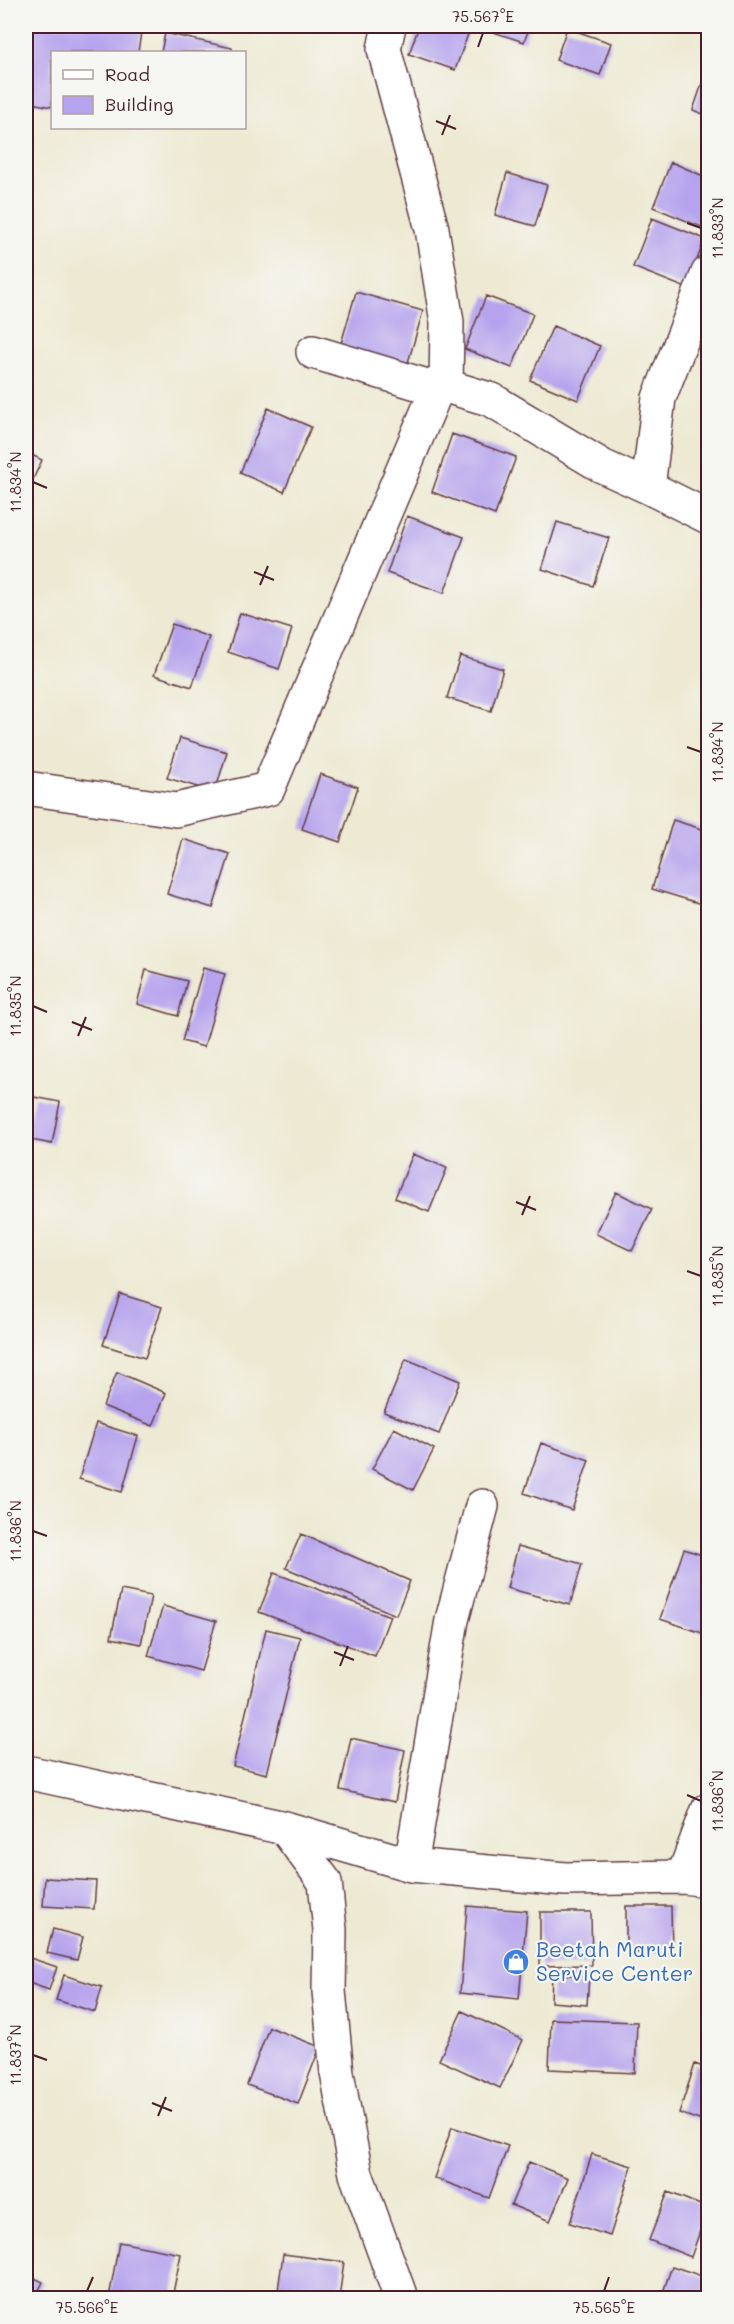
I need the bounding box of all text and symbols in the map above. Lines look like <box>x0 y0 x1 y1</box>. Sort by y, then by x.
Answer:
text: 75.567°E <box>452 6 514 26</box>
legend <box>51 51 246 129</box>
text: Road <box>105 62 150 86</box>
text: Building <box>105 92 173 116</box>
text: 11.833°N <box>707 197 727 259</box>
text: 11.834°N <box>5 451 25 513</box>
text: 11.834°N <box>707 721 727 783</box>
text: 11.835°N <box>5 975 25 1037</box>
text: 11.835°N <box>707 1245 727 1307</box>
text: 11.836°N <box>5 1500 25 1562</box>
text: 11.836°N <box>707 1770 727 1832</box>
place label: Beetah Maruti Service Center <box>536 1935 693 1986</box>
shop icon: Beetah Maruti Service Center <box>501 1947 531 1977</box>
text: 11.837°N <box>5 2025 25 2085</box>
text: 75.566°E <box>56 2297 119 2317</box>
text: 75.565°E <box>573 2297 636 2317</box>

